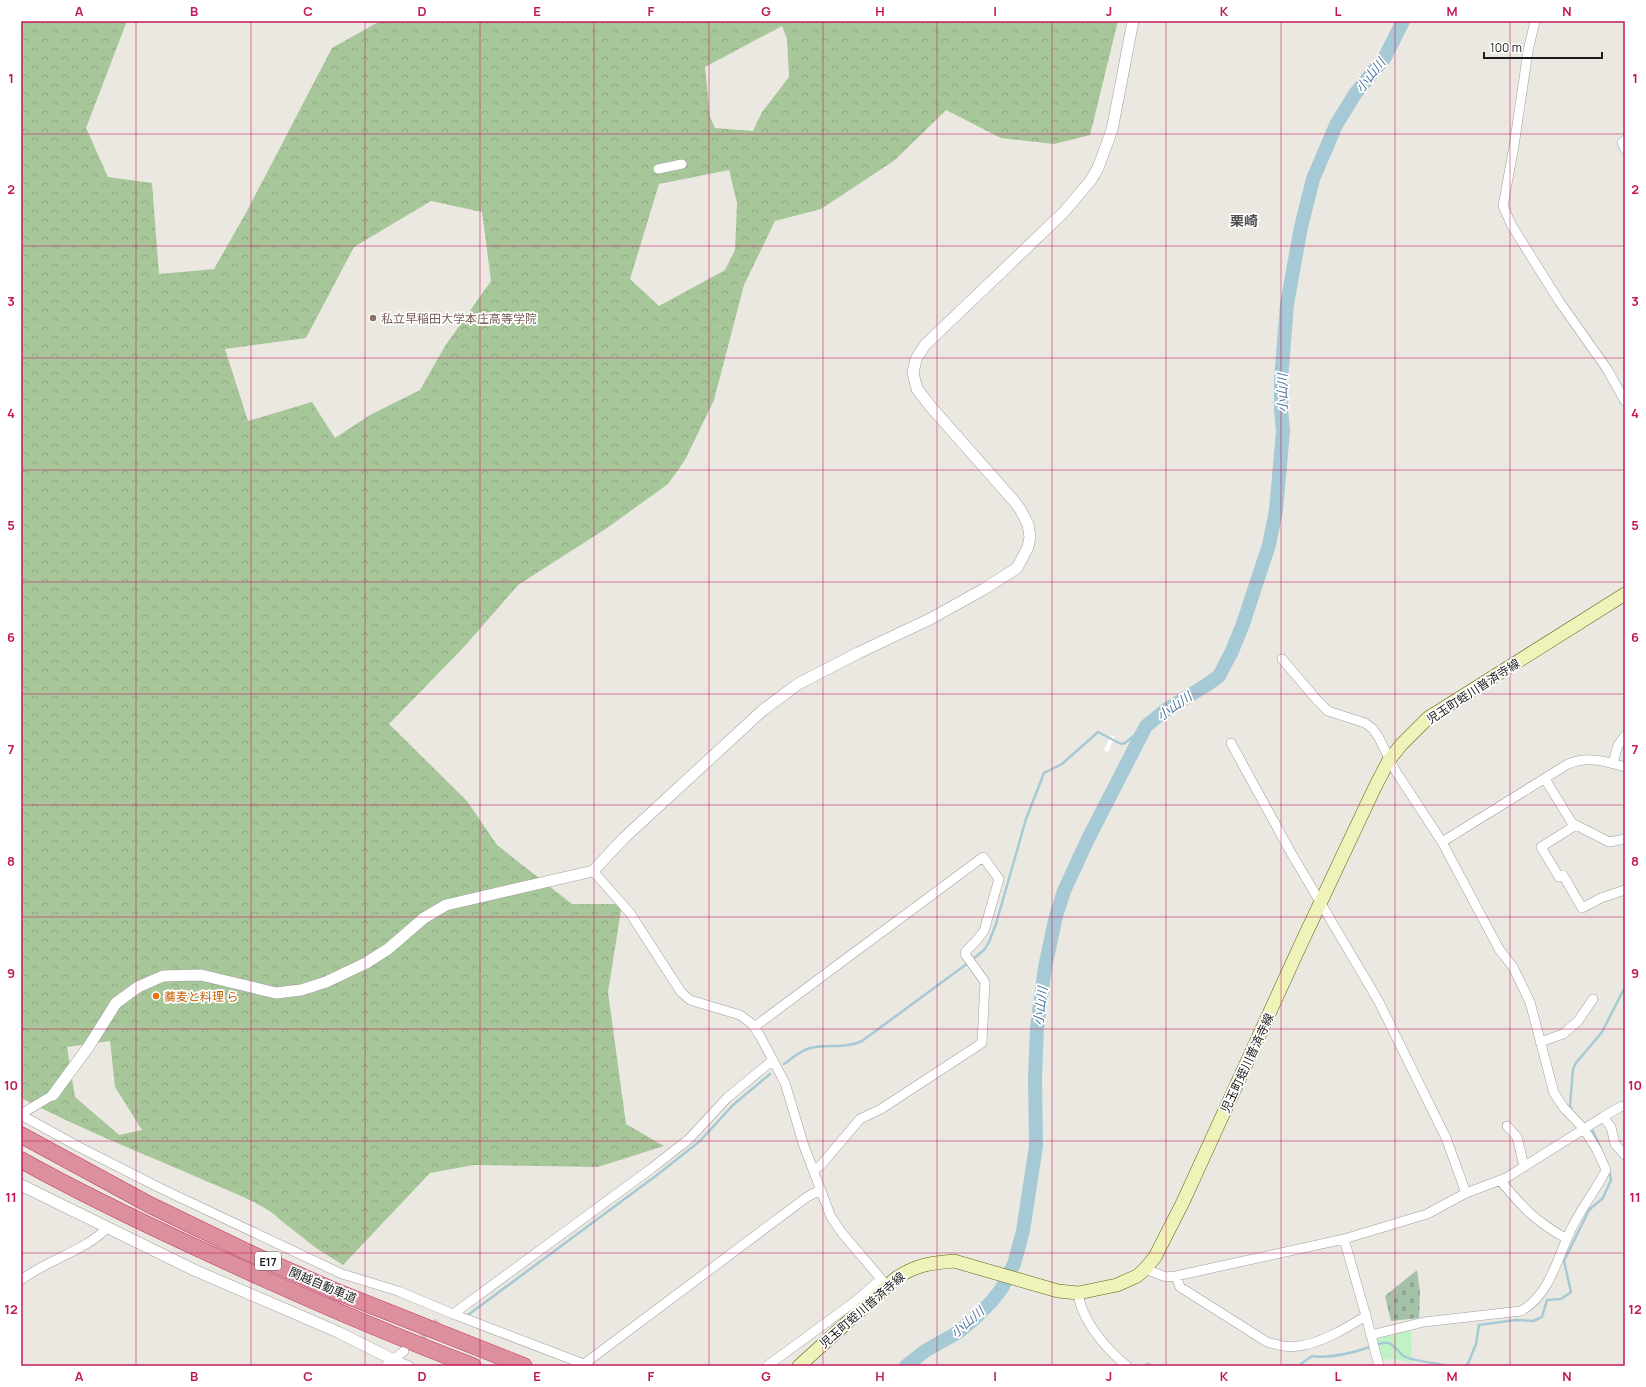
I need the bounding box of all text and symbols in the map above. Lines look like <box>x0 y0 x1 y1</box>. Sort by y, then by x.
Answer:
text: A <box>75 2 84 20</box>
text: B <box>190 2 198 20</box>
text: C <box>303 2 313 20</box>
text: D <box>417 2 427 20</box>
text: E <box>533 2 541 20</box>
text: F <box>648 2 655 20</box>
text: G <box>761 2 771 20</box>
text: H <box>875 2 885 20</box>
text: I <box>993 2 997 20</box>
text: J <box>1106 2 1112 20</box>
text: K <box>1220 2 1229 20</box>
text: L <box>1335 2 1342 20</box>
text: M <box>1446 2 1458 20</box>
text: N <box>1562 2 1572 20</box>
scale bar <box>1484 34 1602 60</box>
text: 100 m <box>1490 39 1522 56</box>
water label: 小山川 <box>1351 53 1390 96</box>
text: 1 <box>8 69 14 87</box>
text: 1 <box>1632 69 1638 87</box>
text: 2 <box>7 180 15 198</box>
text: 2 <box>1631 180 1639 198</box>
district label: 栗崎 <box>1230 211 1258 230</box>
text: 3 <box>7 292 15 310</box>
text: 3 <box>1631 292 1639 310</box>
place label: 私立早稲田大学本庄高等学院 <box>381 310 537 327</box>
marker: 私立早稲田大学本庄高等学院 <box>368 313 378 323</box>
water label: 小山川 <box>1273 371 1291 413</box>
text: 4 <box>7 404 15 422</box>
text: 4 <box>1631 404 1639 422</box>
text: 5 <box>7 516 15 534</box>
text: 5 <box>1631 516 1639 534</box>
text: 6 <box>7 628 15 646</box>
text: 6 <box>1631 628 1639 646</box>
street label: 児玉町蛭川普済寺線 <box>1423 654 1523 728</box>
water label: 小山川 <box>1153 686 1197 725</box>
text: 7 <box>8 740 15 758</box>
text: 7 <box>1632 740 1639 758</box>
text: 8 <box>7 852 15 870</box>
text: 8 <box>1631 852 1639 870</box>
text: 9 <box>7 964 15 982</box>
text: 9 <box>1631 964 1639 982</box>
water label: 小山川 <box>1029 984 1052 1026</box>
place label: 蕎麦と料理 ら <box>164 988 238 1005</box>
marker: 蕎麦と料理 ら <box>151 991 161 1001</box>
street label: 児玉町蛭川普済寺線 <box>1216 1010 1278 1116</box>
text: 10 <box>4 1076 18 1094</box>
text: 10 <box>1628 1076 1642 1094</box>
text: 11 <box>5 1188 17 1206</box>
text: 11 <box>1629 1188 1641 1206</box>
road number: E17 <box>255 1252 281 1270</box>
street label: 関越自動車道 <box>287 1263 359 1307</box>
street label: 児玉町蛭川普済寺線 <box>816 1268 908 1352</box>
text: 12 <box>4 1300 18 1318</box>
text: 12 <box>1628 1300 1642 1318</box>
water label: 小山川 <box>946 1301 989 1342</box>
text: A <box>75 1367 84 1385</box>
text: B <box>190 1367 198 1385</box>
text: C <box>303 1367 313 1385</box>
text: D <box>417 1367 427 1385</box>
text: E <box>533 1367 541 1385</box>
text: F <box>648 1367 655 1385</box>
text: G <box>761 1367 771 1385</box>
text: H <box>875 1367 885 1385</box>
text: I <box>993 1367 997 1385</box>
text: J <box>1106 1367 1112 1385</box>
text: K <box>1220 1367 1229 1385</box>
text: L <box>1335 1367 1342 1385</box>
text: M <box>1446 1367 1458 1385</box>
text: N <box>1562 1367 1572 1385</box>

